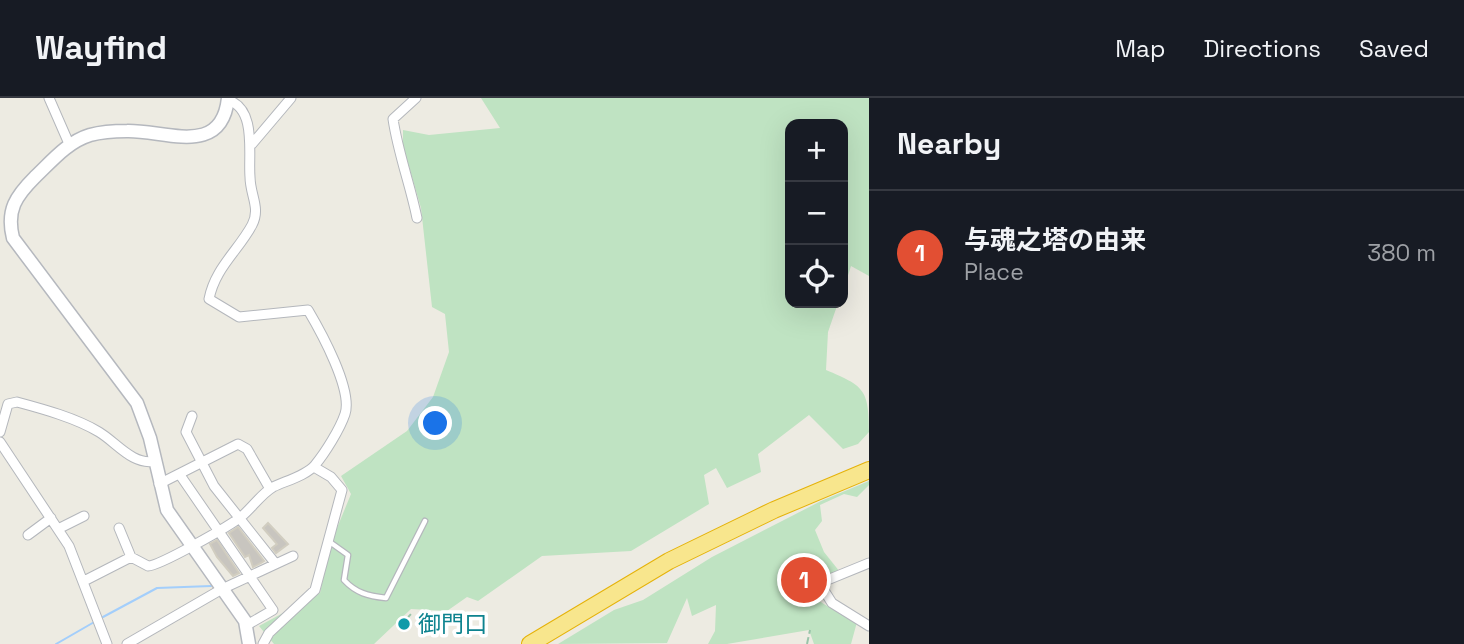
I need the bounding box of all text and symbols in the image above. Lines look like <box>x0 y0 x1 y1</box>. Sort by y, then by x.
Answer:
text: Wayfind <box>35 27 167 69</box>
text: Map <box>1115 33 1165 64</box>
text: Directions <box>1203 33 1321 64</box>
text: Saved <box>1359 33 1429 64</box>
map controls <box>785 119 848 308</box>
button: + <box>785 119 848 182</box>
text: Nearby <box>897 124 1001 163</box>
button: − <box>785 182 848 245</box>
text: 与魂之塔の由来 <box>964 223 1146 257</box>
text: 1 <box>915 238 925 268</box>
text: 380 m <box>1367 238 1436 268</box>
button: locate <box>785 245 848 308</box>
text: Place <box>964 257 1024 287</box>
your location <box>418 406 452 440</box>
pin: 1 <box>781 554 827 606</box>
place label: 御門口 <box>418 609 487 639</box>
marker: 御門口 <box>396 616 412 632</box>

